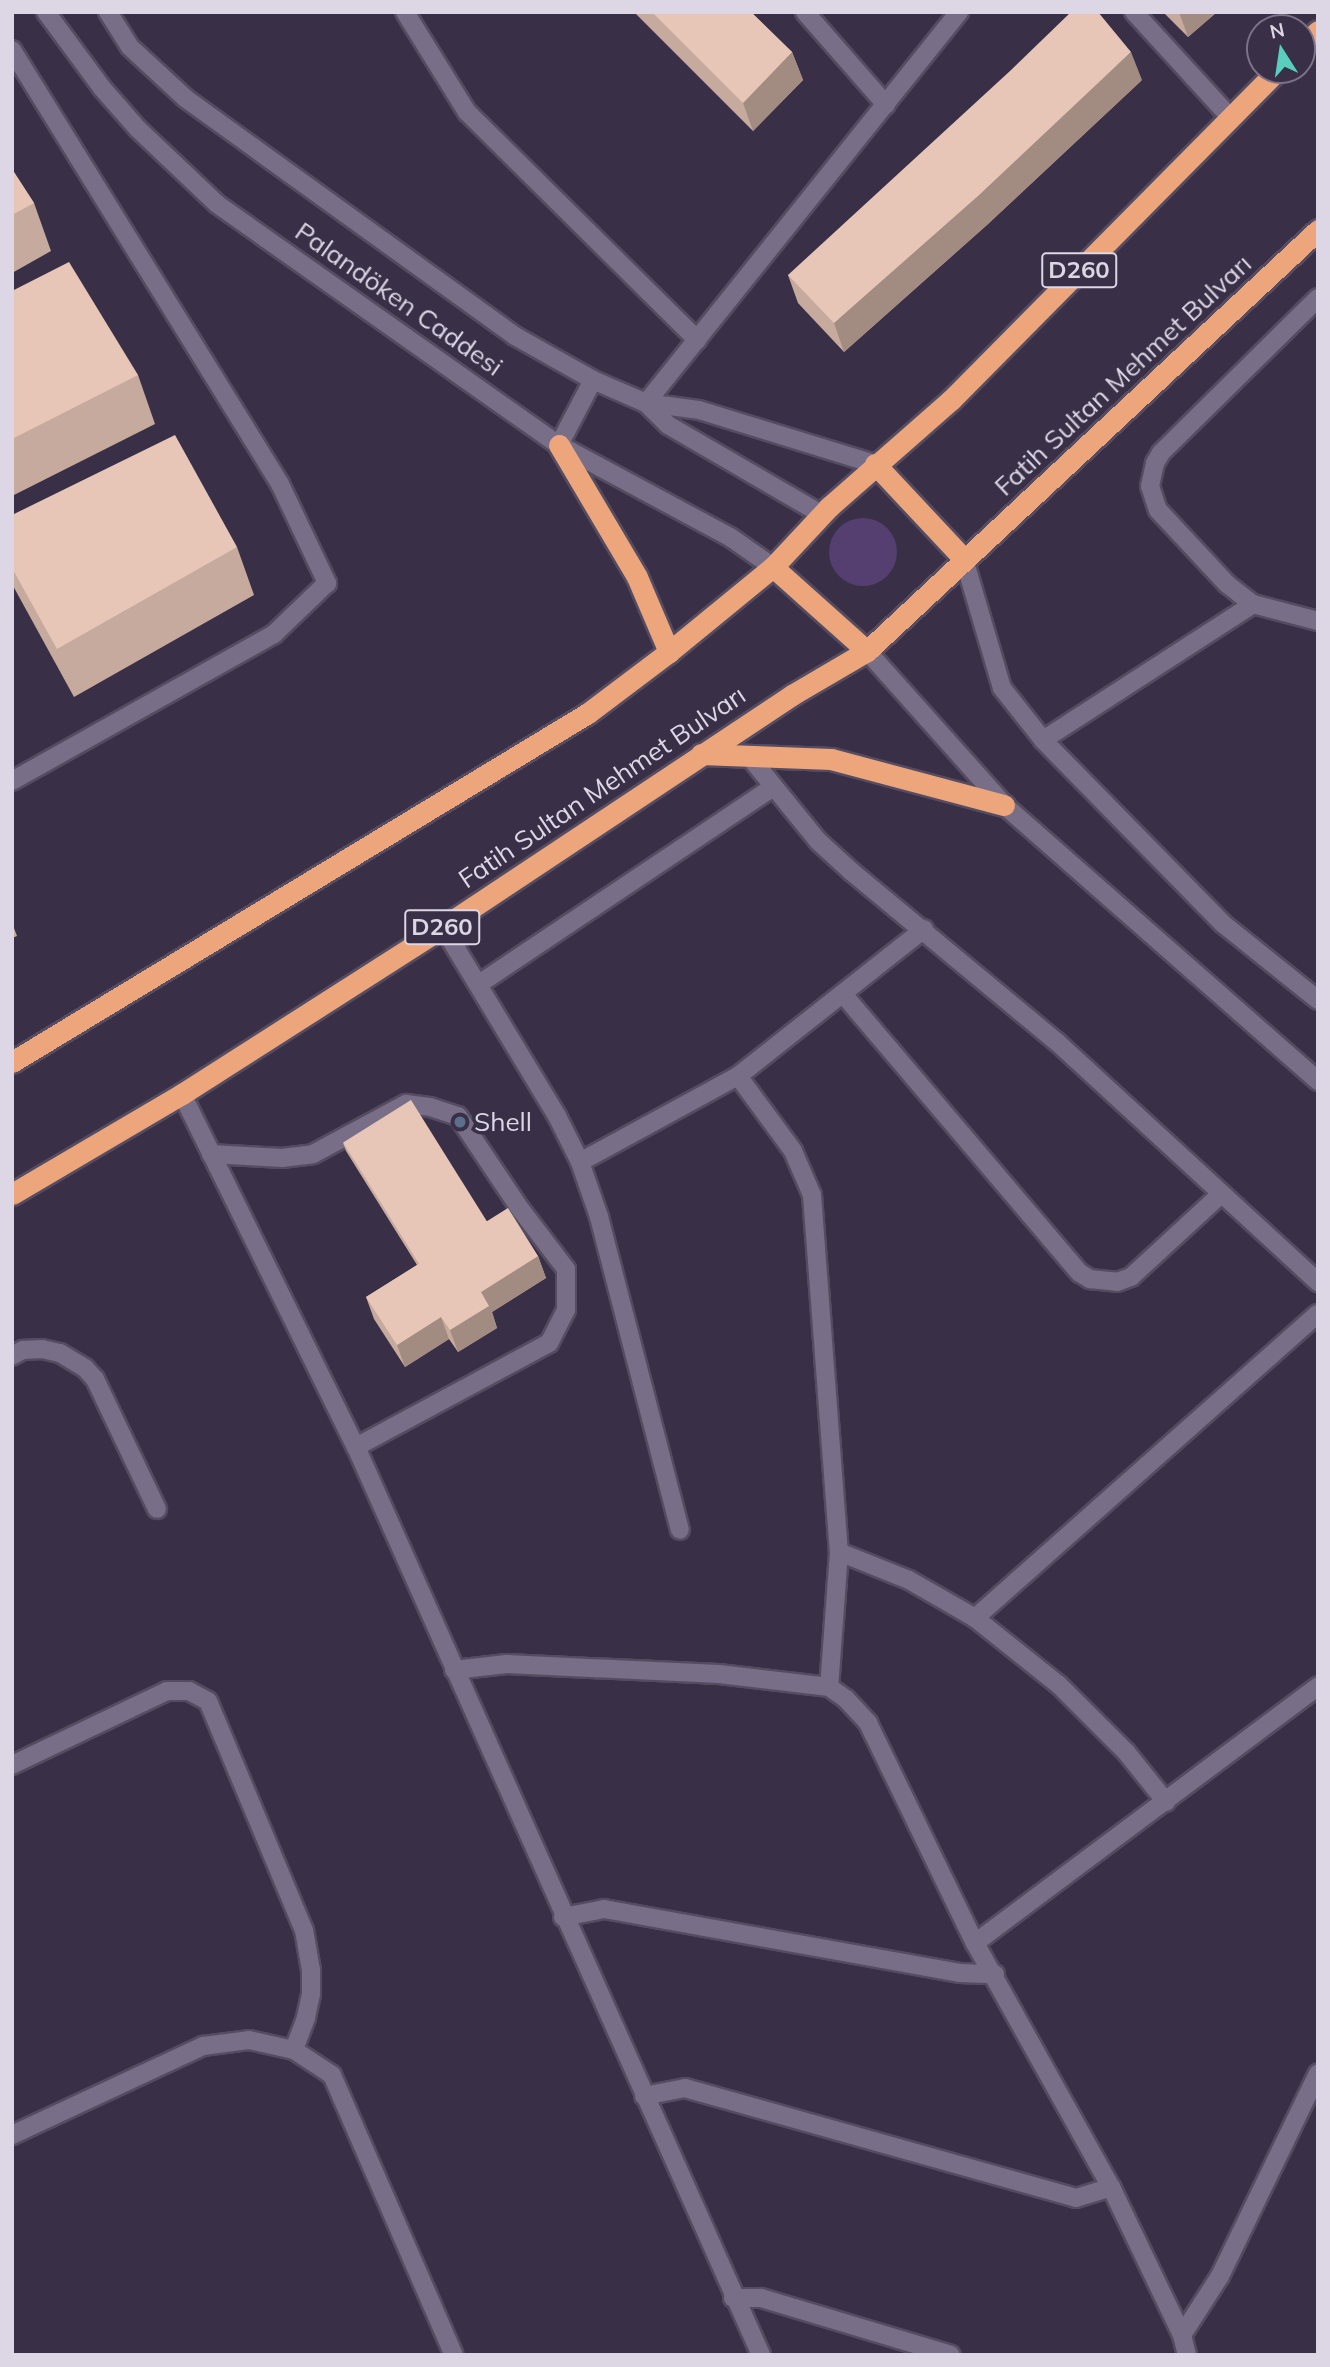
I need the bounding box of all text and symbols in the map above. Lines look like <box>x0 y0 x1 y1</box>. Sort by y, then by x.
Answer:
north arrow <box>1246 14 1316 84</box>
text: N <box>1268 17 1287 44</box>
street label: Palandöken Caddesi <box>289 216 509 382</box>
street label: Fatih Sultan Mehmet Bulvarı <box>988 248 1258 502</box>
road number: D260 <box>1040 249 1118 290</box>
street label: Fatih Sultan Mehmet Bulvarı <box>453 679 751 895</box>
road number: D260 <box>404 906 480 947</box>
place label: Shell <box>474 1106 532 1138</box>
marker: Shell <box>452 1114 468 1130</box>

